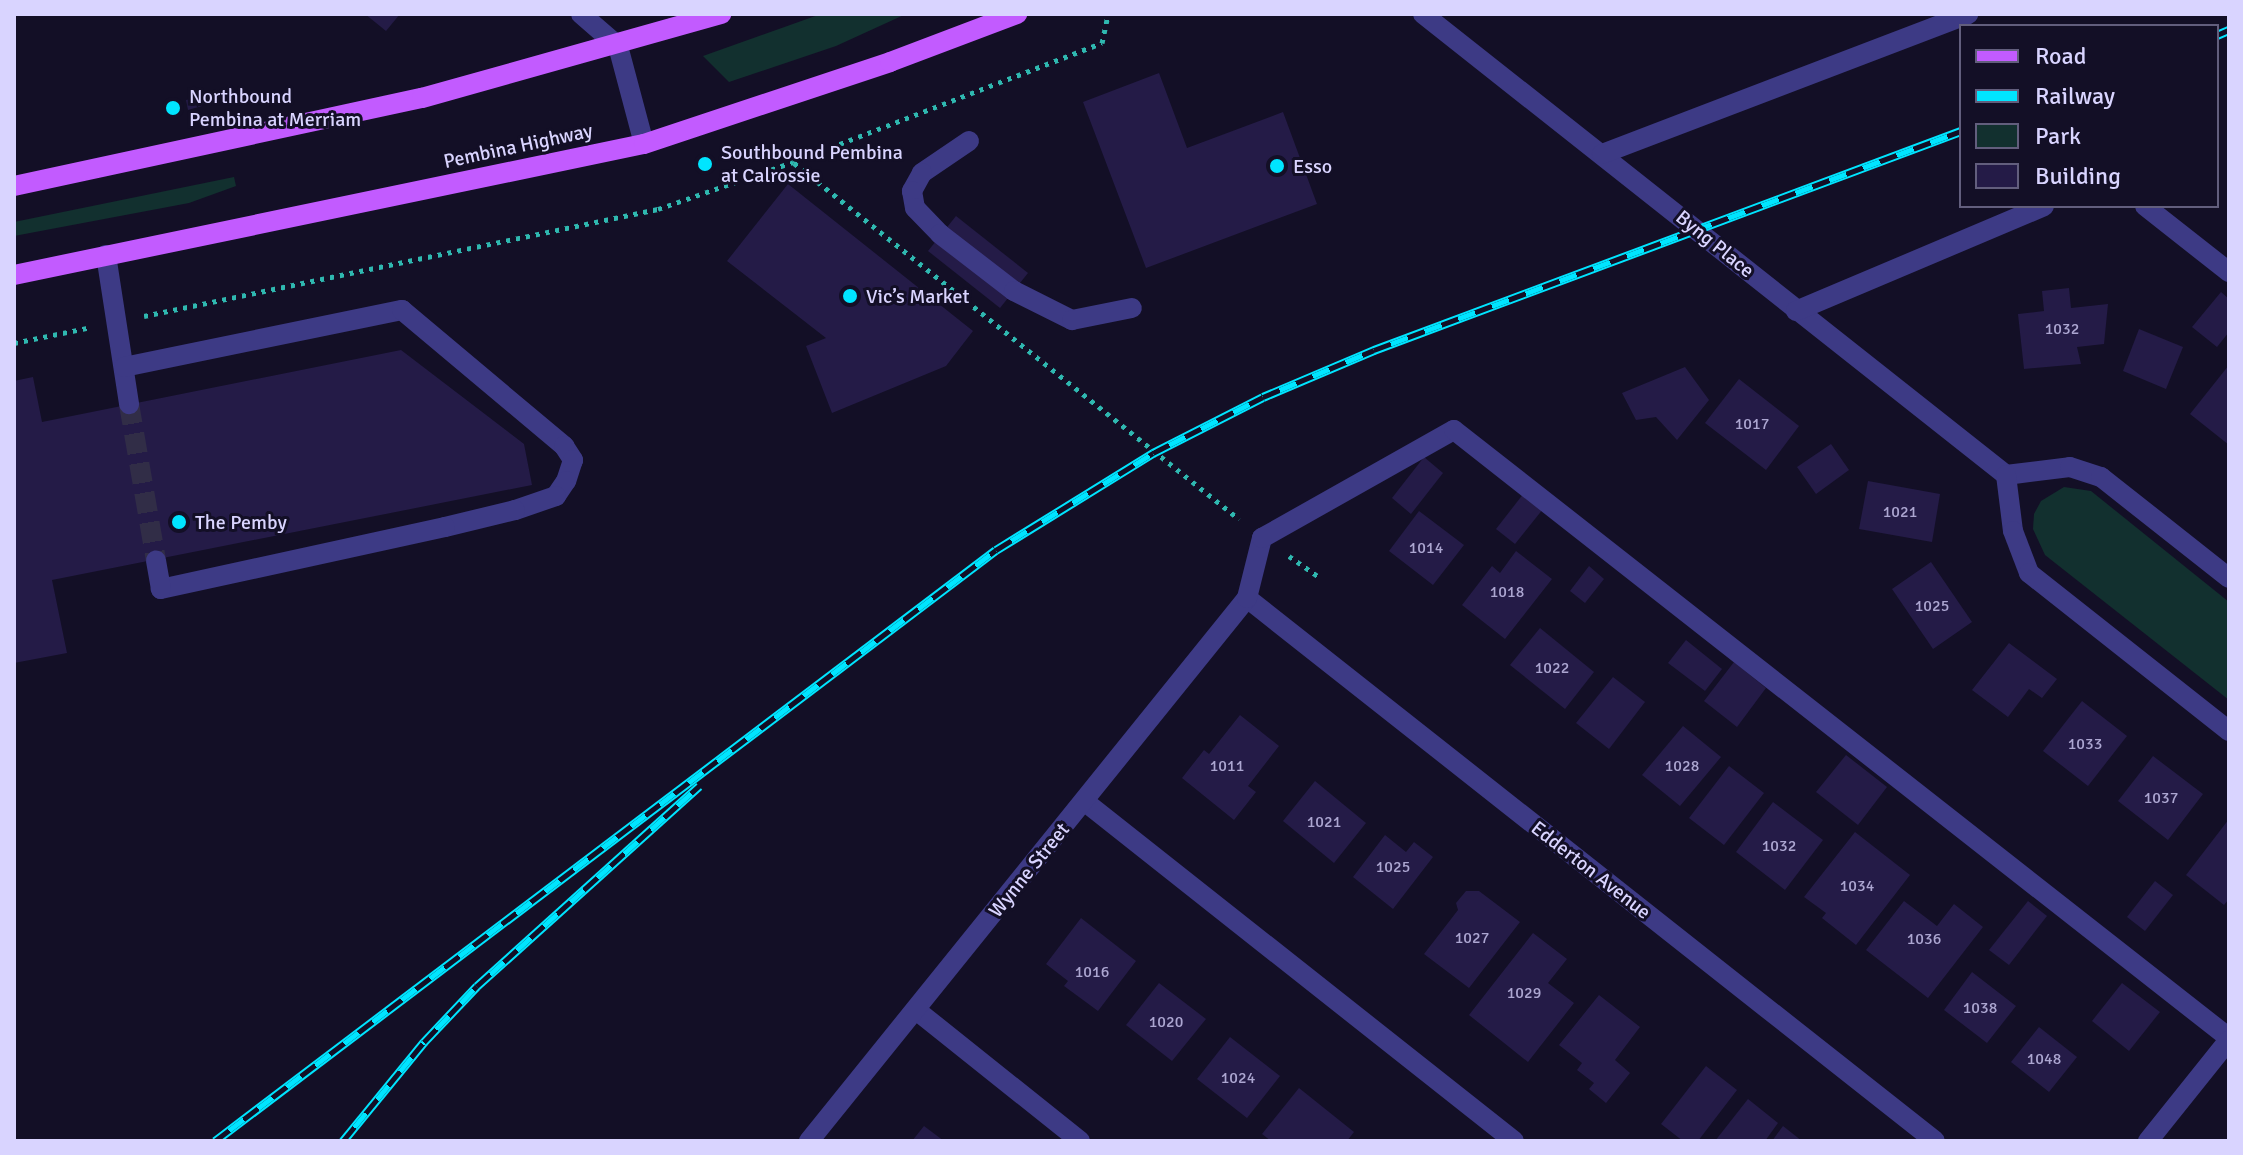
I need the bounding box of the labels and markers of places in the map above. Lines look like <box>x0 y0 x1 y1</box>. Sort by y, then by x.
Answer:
place label: Northbound Pembina at Merriam <box>189 84 361 131</box>
marker: Northbound Pembina at Merriam <box>164 99 182 117</box>
place label: Southbound Pembina at Calrossie <box>721 140 903 187</box>
place label: Esso <box>1293 154 1332 178</box>
marker: Southbound Pembina at Calrossie <box>696 155 714 173</box>
marker: Esso <box>1268 157 1286 175</box>
place label: Vic’s Market <box>866 284 969 308</box>
marker: Vic’s Market <box>841 287 859 305</box>
place label: The Pemby <box>195 510 287 534</box>
marker: The Pemby <box>170 513 188 531</box>

